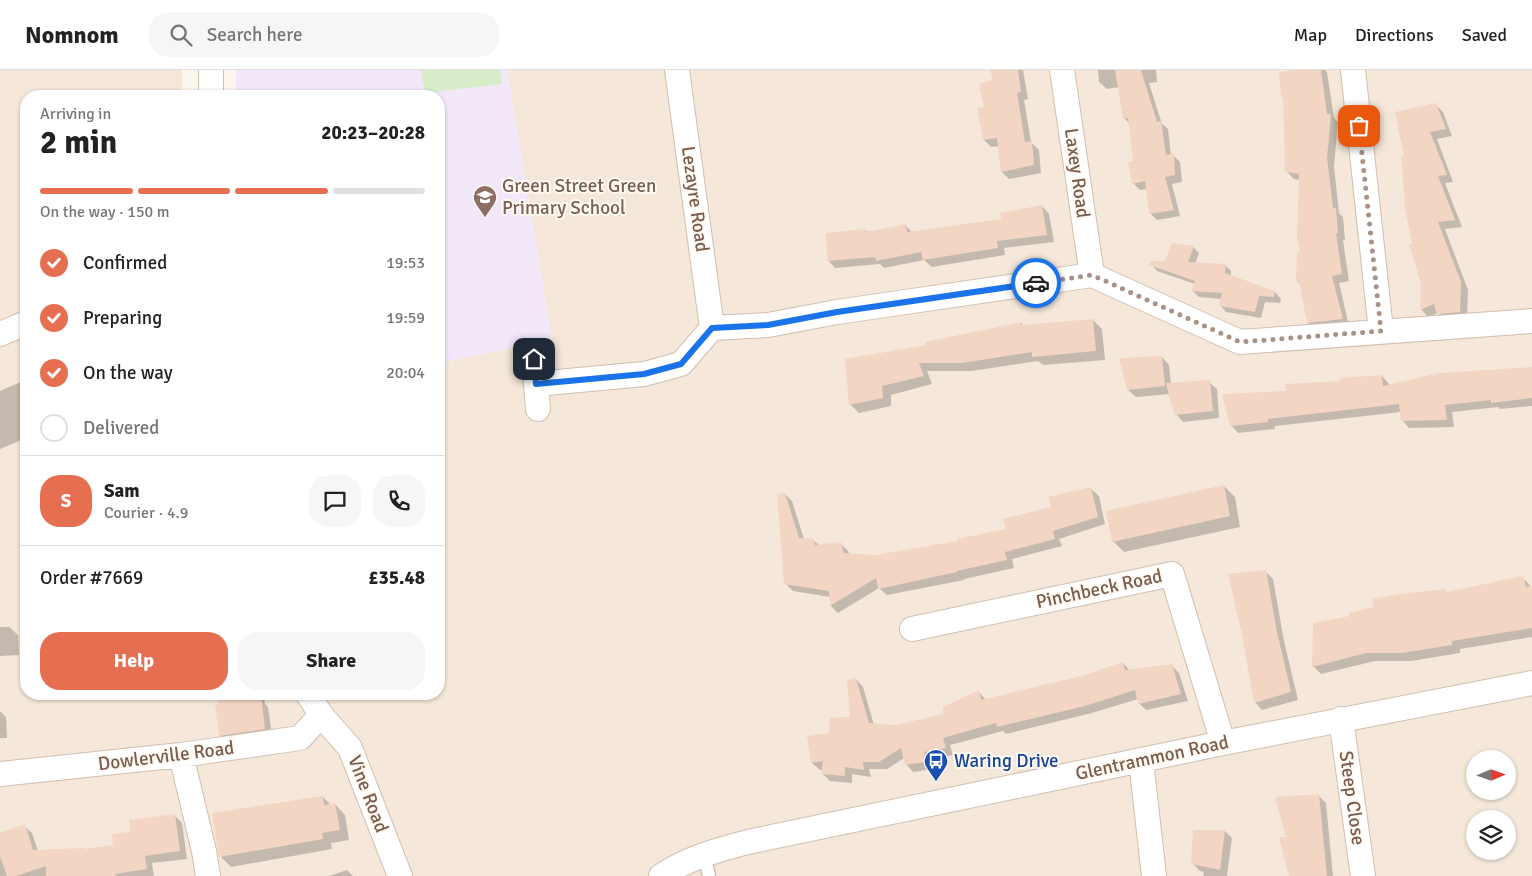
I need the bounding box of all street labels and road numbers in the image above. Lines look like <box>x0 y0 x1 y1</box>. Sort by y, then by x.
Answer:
street label: Laxey Road <box>1059 126 1095 220</box>
street label: Lezayre Road <box>676 145 714 253</box>
street label: Pinchbeck Road <box>1034 564 1164 614</box>
street label: Glentrammon Road <box>1073 730 1231 786</box>
street label: Dowlerville Road <box>97 736 235 776</box>
street label: Steep Close <box>1334 749 1370 847</box>
street label: Vine Road <box>342 752 394 836</box>

